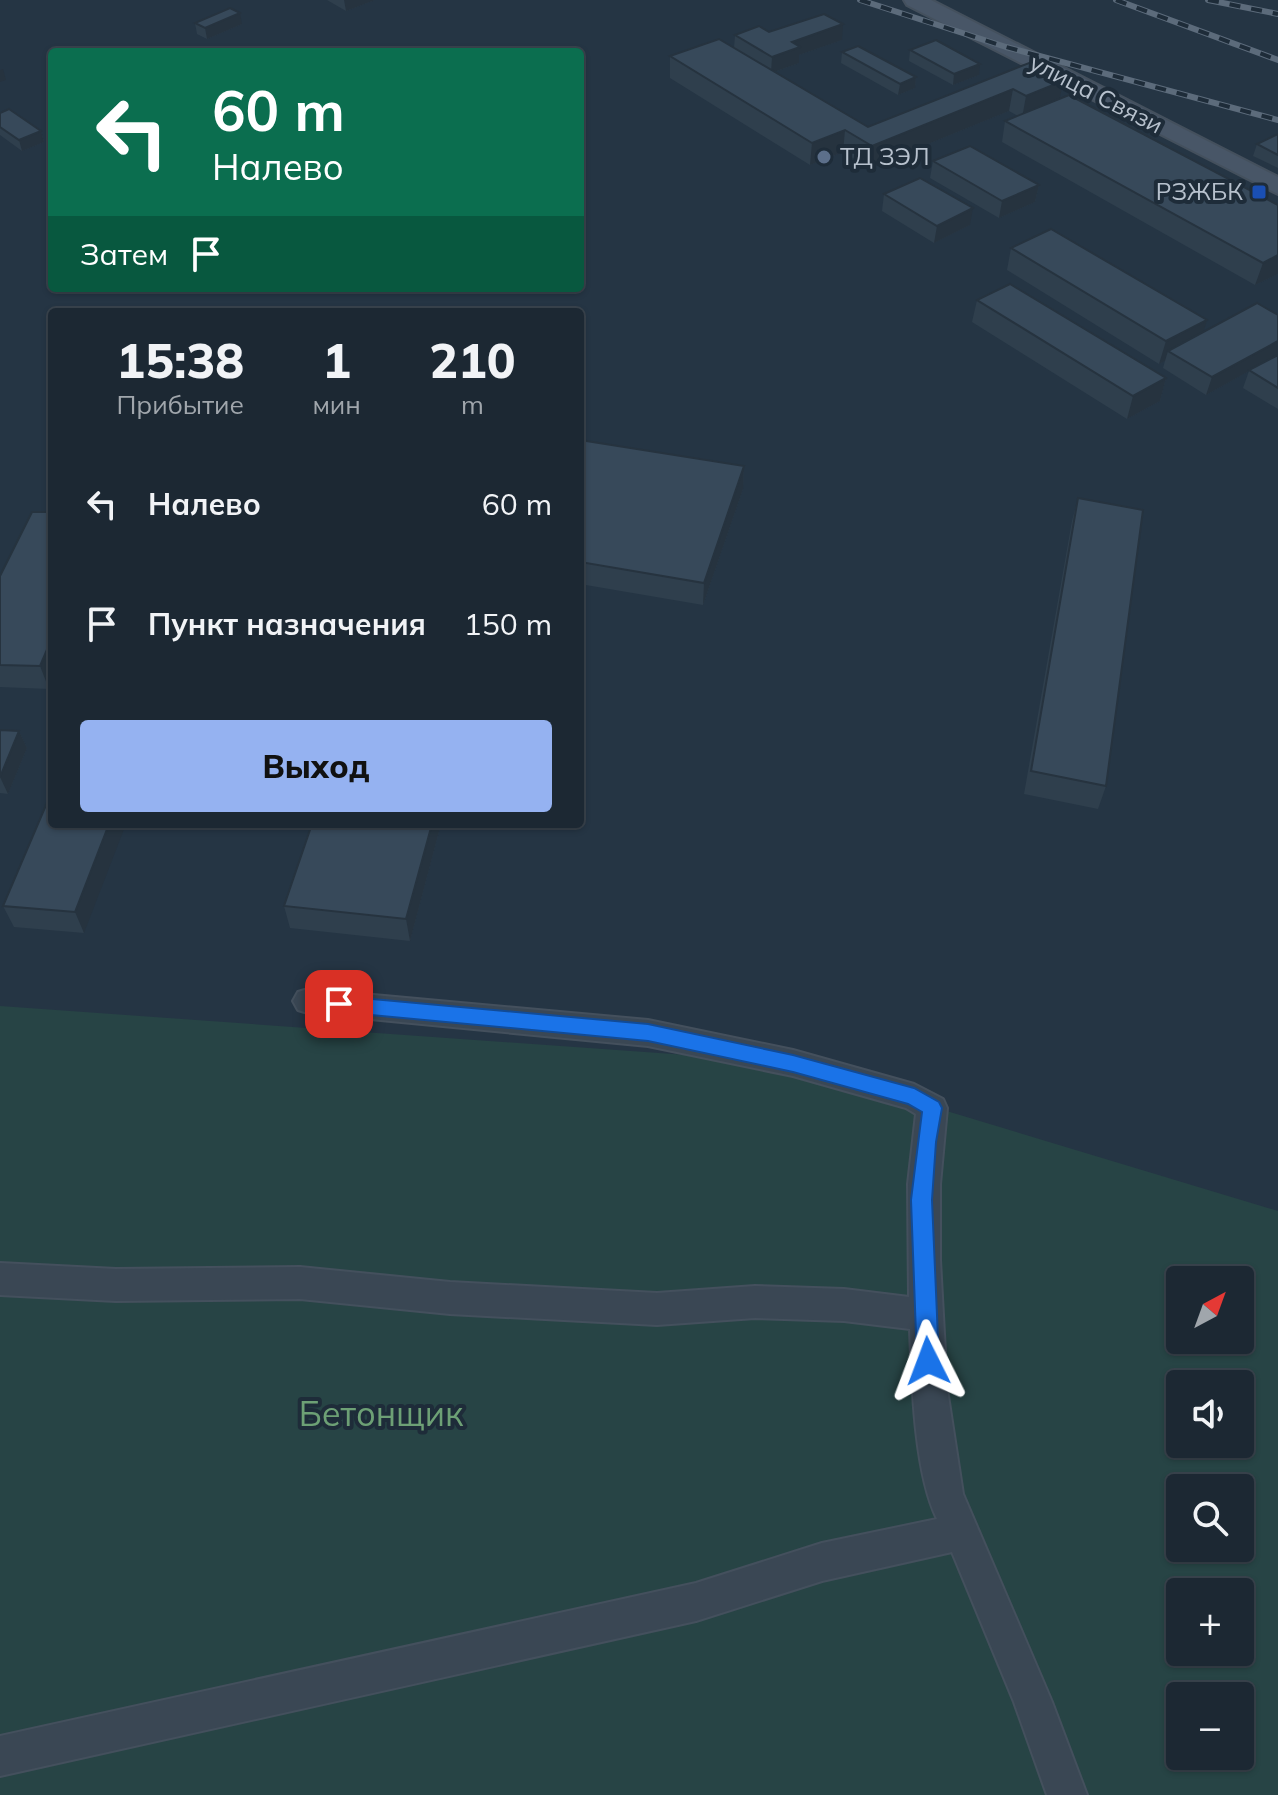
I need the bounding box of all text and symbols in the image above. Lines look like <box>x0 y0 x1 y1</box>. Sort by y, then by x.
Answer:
street label: улица Связи <box>1025 47 1168 140</box>
text: 60 m <box>212 75 345 145</box>
icon: left <box>80 80 184 184</box>
place label: ТД ЗЭЛ <box>840 141 929 171</box>
text: Налево <box>212 144 344 189</box>
marker: ТД ЗЭЛ <box>815 148 833 166</box>
place label: РЗЖБК <box>1156 176 1243 206</box>
marker: РЗЖБК <box>1250 183 1268 201</box>
icon: arrive <box>184 232 228 276</box>
text: Затем <box>80 235 168 273</box>
text: 15:38 <box>116 330 244 390</box>
text: 1 <box>322 330 351 390</box>
text: 210 <box>429 330 516 390</box>
text: Прибытие <box>116 388 244 421</box>
text: мин <box>312 388 361 421</box>
text: m <box>461 388 484 421</box>
icon: left <box>80 482 124 526</box>
text: Налево <box>148 485 261 523</box>
text: 60 m <box>482 485 552 523</box>
icon: arrive <box>80 602 124 646</box>
text: Пункт назначения <box>148 605 426 643</box>
text: 150 m <box>464 605 552 643</box>
button: Выход <box>80 720 552 812</box>
pin <box>305 970 373 1038</box>
icon: arrive <box>317 982 361 1026</box>
north arrow <box>1166 1266 1254 1354</box>
map controls <box>1166 1266 1254 1770</box>
position arrow <box>886 1319 970 1403</box>
button: sound <box>1166 1370 1254 1458</box>
park label: Бетонщик <box>299 1392 464 1435</box>
button: search <box>1166 1474 1254 1562</box>
button: + <box>1166 1578 1254 1666</box>
button: − <box>1166 1682 1254 1770</box>

